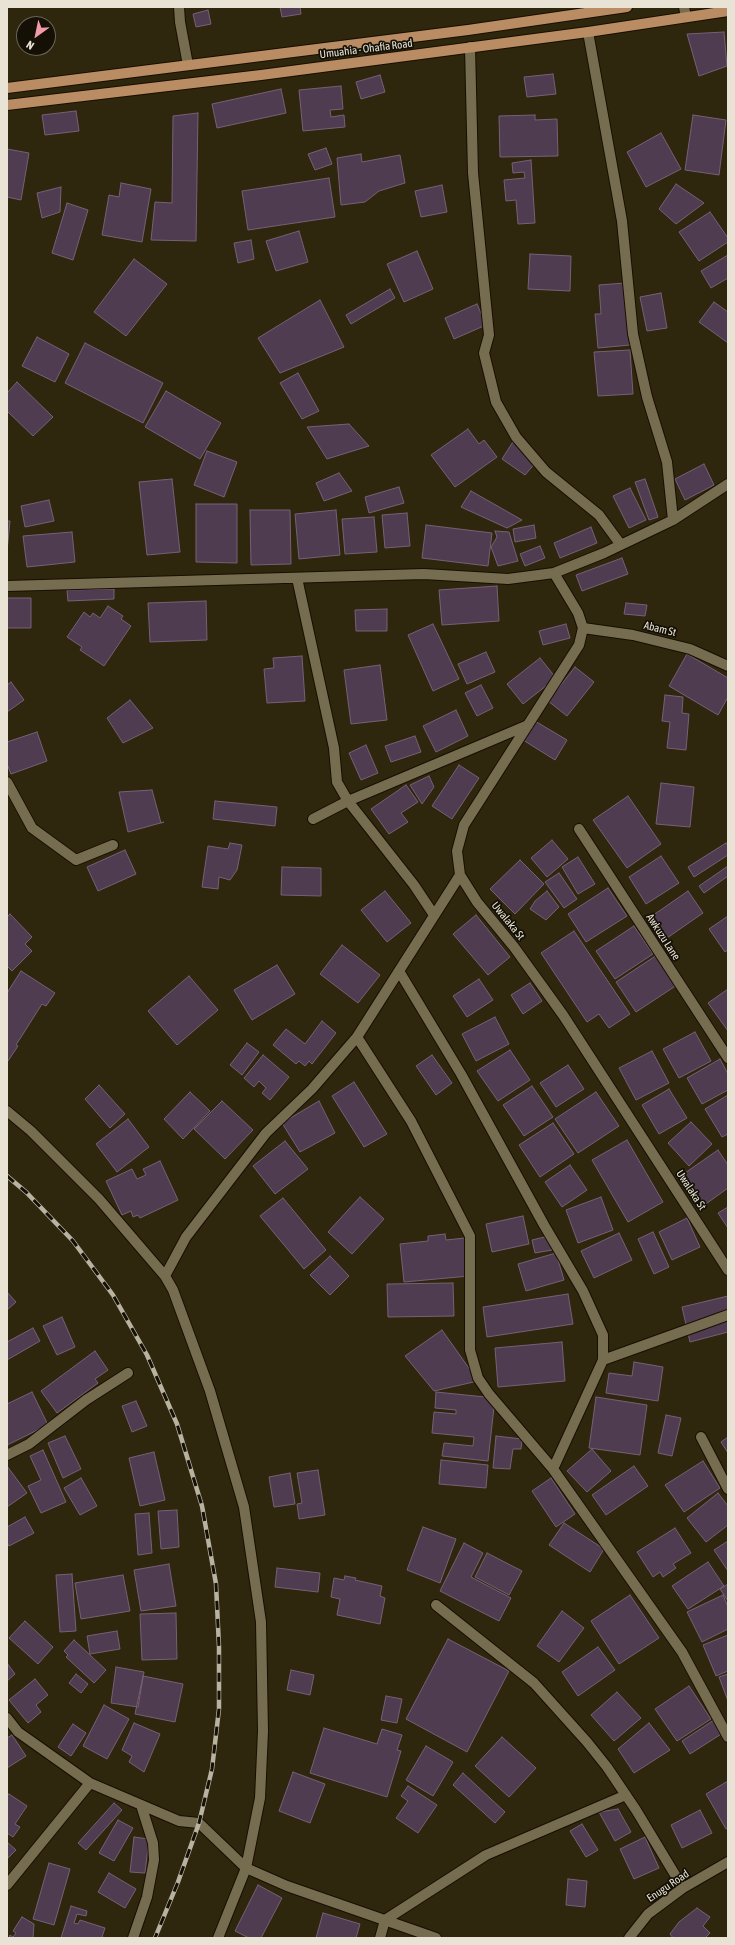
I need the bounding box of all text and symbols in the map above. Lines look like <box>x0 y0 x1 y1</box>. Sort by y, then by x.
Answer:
north arrow <box>16 16 56 56</box>
street label: Umuahia - Ohafia Road <box>319 37 413 61</box>
text: N <box>24 38 36 52</box>
street label: Abam St <box>642 619 678 639</box>
street label: Uwalaka St <box>489 899 527 943</box>
street label: Awkuzu Lane <box>643 911 683 963</box>
street label: Uwalaka St <box>673 1167 709 1213</box>
street label: Enugu Road <box>644 1867 692 1905</box>

